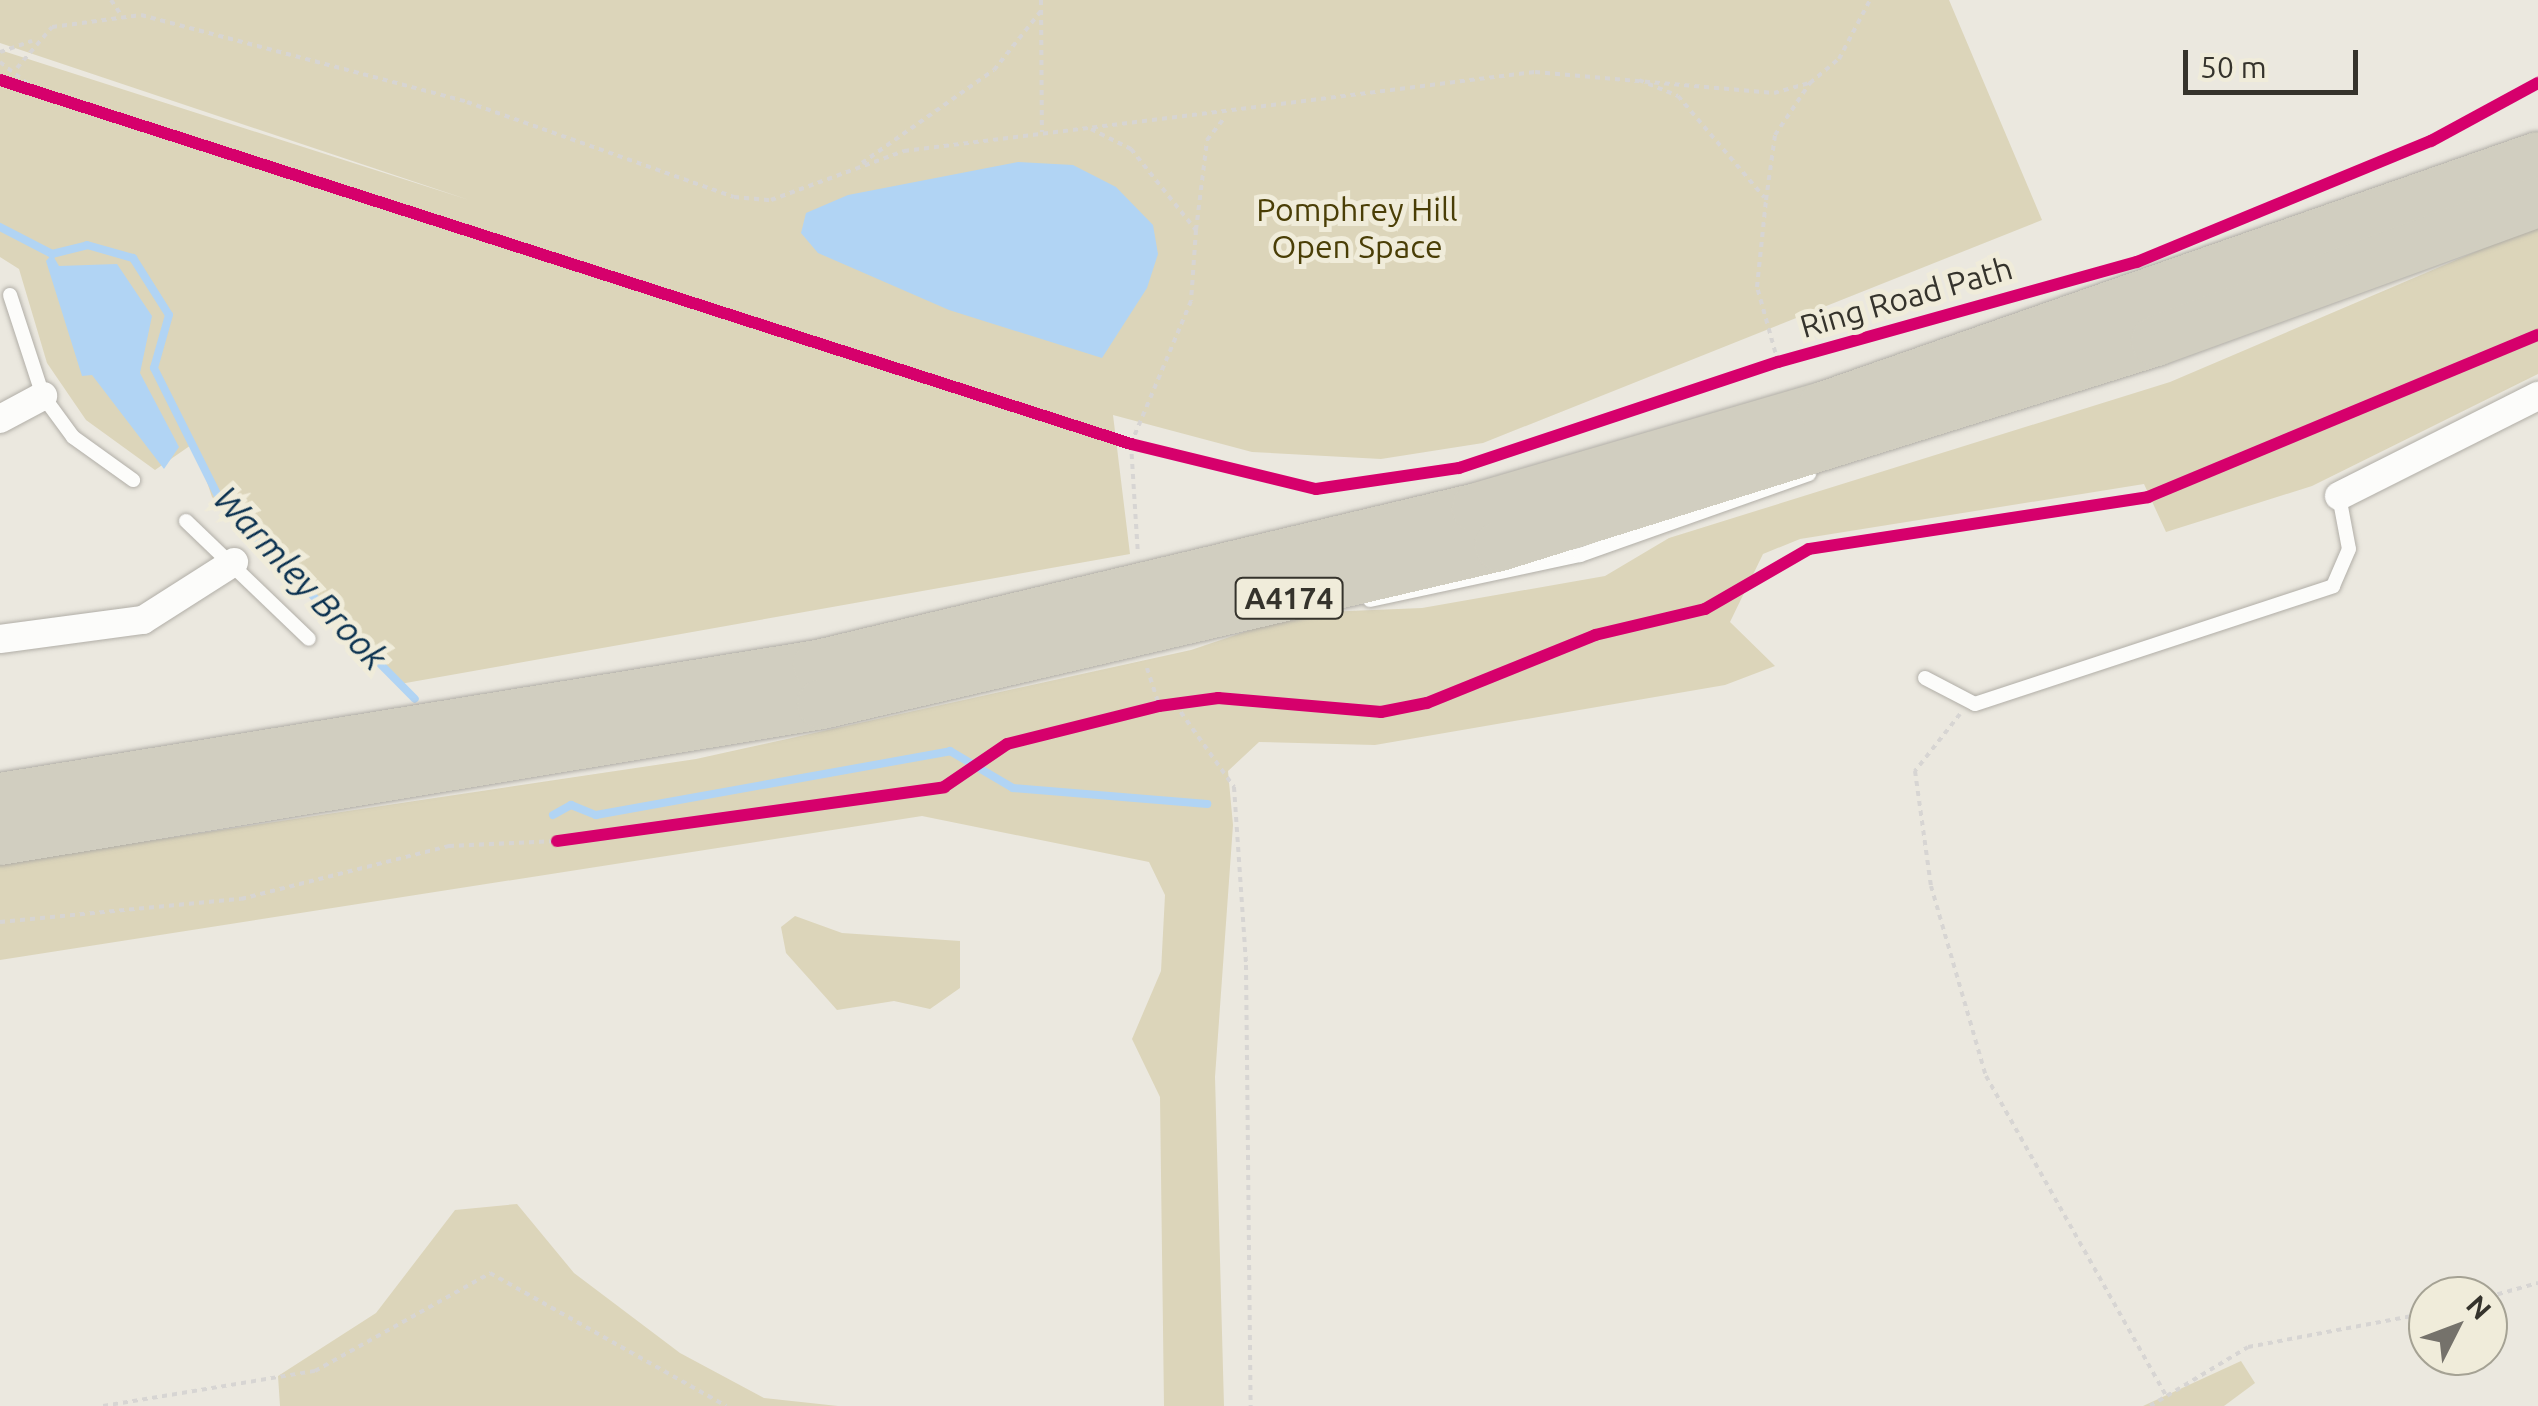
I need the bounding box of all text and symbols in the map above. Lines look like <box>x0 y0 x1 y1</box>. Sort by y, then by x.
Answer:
scale bar <box>2188 30 2363 92</box>
text: 50 m <box>2200 50 2267 84</box>
park label: Pomphrey Hill Open Space <box>1256 191 1458 266</box>
street label: Ring Road Path <box>1795 248 2017 346</box>
water label: Warmley Brook <box>206 478 396 678</box>
road number: A4174 <box>1234 573 1344 623</box>
north arrow <box>2408 1276 2508 1376</box>
text: N <box>2461 1289 2498 1325</box>

